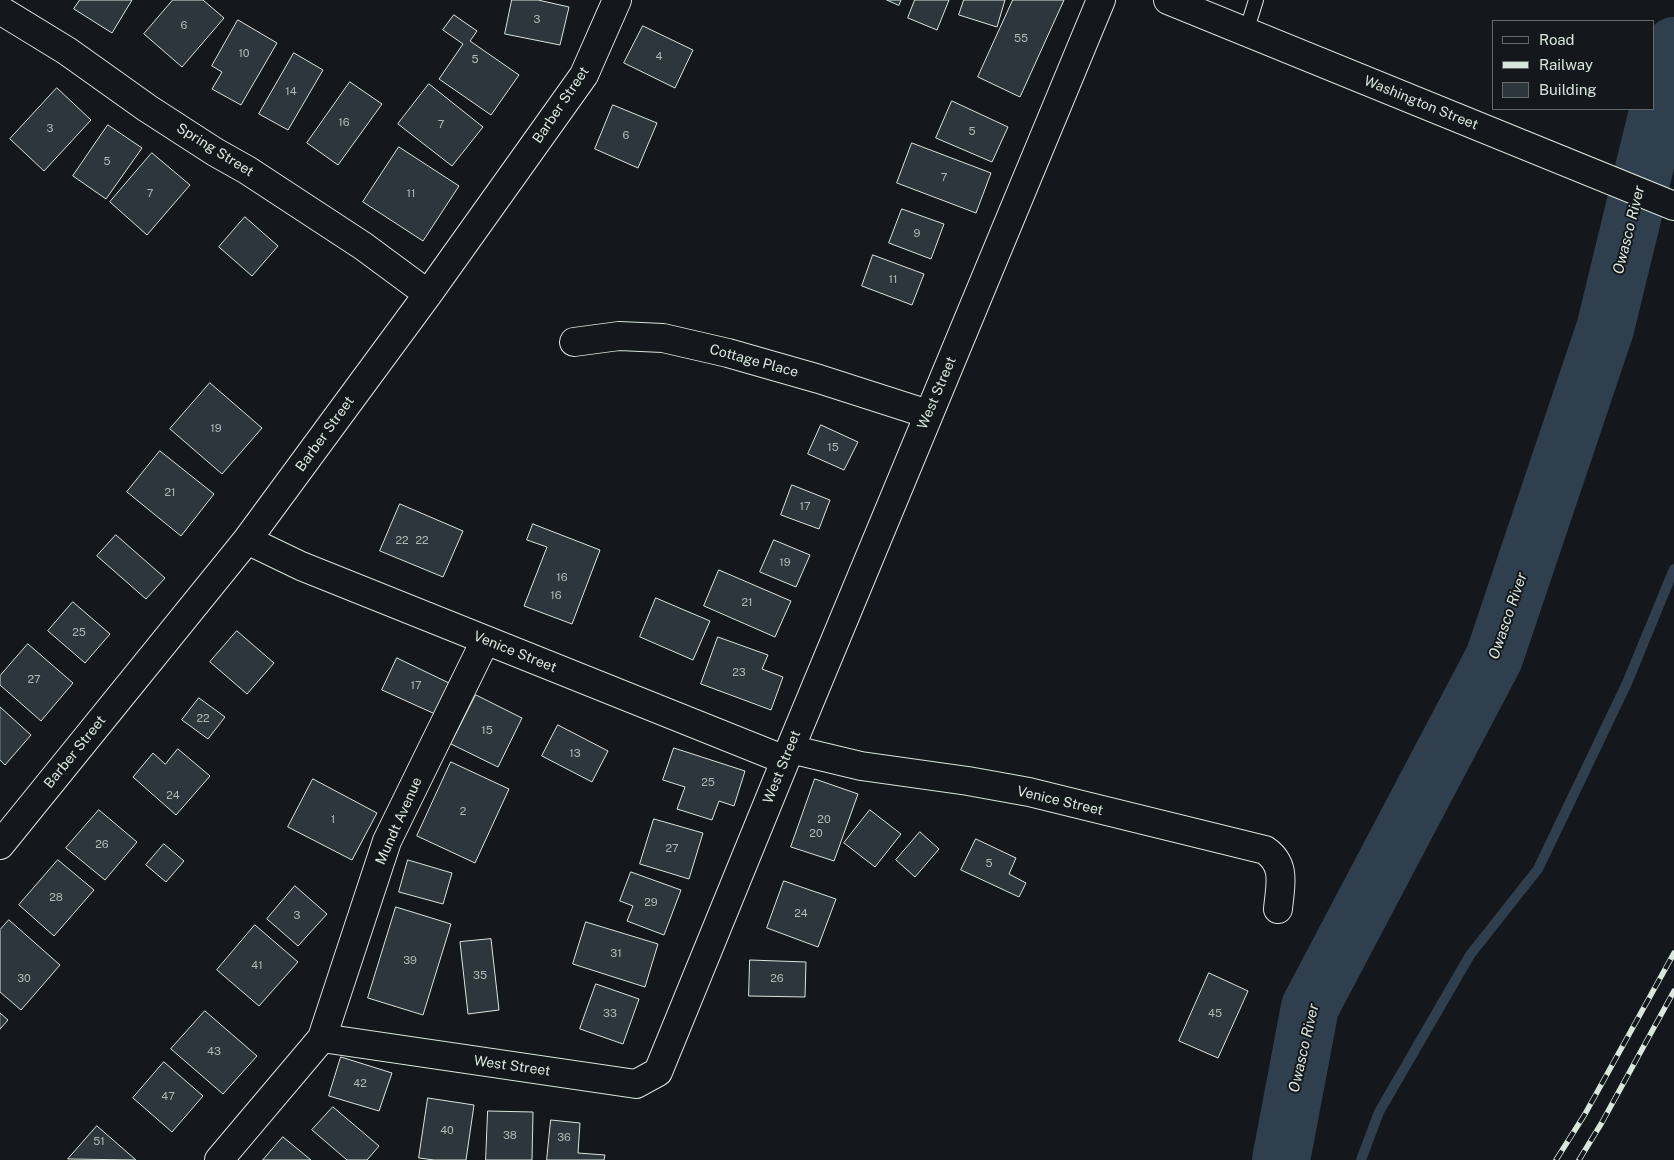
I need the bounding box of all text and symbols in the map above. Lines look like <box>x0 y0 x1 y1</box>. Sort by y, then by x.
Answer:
house number: 3 <box>534 13 540 27</box>
house number: 6 <box>181 19 187 33</box>
legend <box>1492 20 1654 110</box>
text: Road <box>1539 31 1575 48</box>
house number: 55 <box>1014 32 1028 46</box>
house number: 10 <box>238 47 250 61</box>
house number: 4 <box>656 50 662 64</box>
house number: 5 <box>471 53 479 67</box>
text: Railway <box>1539 56 1593 73</box>
street label: Barber Street <box>529 64 593 146</box>
street label: Washington Street <box>1362 72 1480 134</box>
text: Building <box>1539 81 1597 98</box>
house number: 14 <box>285 85 297 99</box>
house number: 16 <box>338 116 350 130</box>
house number: 7 <box>438 118 444 132</box>
street label: Spring Street <box>173 120 257 180</box>
house number: 3 <box>47 122 53 136</box>
house number: 5 <box>968 125 976 139</box>
house number: 6 <box>623 129 629 143</box>
house number: 5 <box>103 155 111 169</box>
house number: 7 <box>941 171 947 185</box>
water label: Owasco River <box>1609 184 1649 276</box>
house number: 7 <box>147 187 153 201</box>
house number: 11 <box>407 187 415 201</box>
house number: 9 <box>914 227 920 241</box>
house number: 11 <box>889 273 897 287</box>
street label: Cottage Place <box>708 341 800 381</box>
street label: West Street <box>914 354 960 432</box>
street label: Barber Street <box>292 393 358 475</box>
house number: 19 <box>210 422 222 436</box>
house number: 15 <box>827 441 839 455</box>
house number: 21 <box>164 486 176 500</box>
house number: 17 <box>799 500 811 514</box>
house number: 22 <box>395 534 409 548</box>
house number: 22 <box>415 534 429 548</box>
house number: 19 <box>779 556 791 570</box>
water label: Owasco River <box>1485 570 1531 662</box>
house number: 16 <box>556 571 568 585</box>
house number: 16 <box>550 589 562 603</box>
house number: 21 <box>741 596 753 610</box>
house number: 25 <box>72 626 86 640</box>
street label: Venice Street <box>471 628 559 676</box>
house number: 23 <box>732 666 746 680</box>
house number: 27 <box>27 673 41 687</box>
house number: 17 <box>410 679 422 693</box>
street label: Barber Street <box>41 712 109 792</box>
house number: 22 <box>196 712 210 726</box>
house number: 15 <box>481 724 493 738</box>
street label: West Street <box>760 728 804 806</box>
house number: 13 <box>569 747 581 761</box>
street label: Mundt Avenue <box>372 775 426 867</box>
house number: 25 <box>701 776 715 790</box>
street label: Venice Street <box>1015 783 1105 819</box>
house number: 24 <box>166 789 180 803</box>
house number: 2 <box>460 805 466 819</box>
house number: 1 <box>331 813 335 827</box>
house number: 20 <box>817 813 831 827</box>
house number: 20 <box>809 827 823 841</box>
house number: 26 <box>95 838 109 852</box>
house number: 27 <box>665 842 679 856</box>
house number: 5 <box>985 857 993 871</box>
house number: 28 <box>49 891 63 905</box>
house number: 29 <box>644 896 658 910</box>
house number: 24 <box>794 907 808 921</box>
house number: 3 <box>294 909 300 923</box>
house number: 31 <box>610 947 622 961</box>
house number: 39 <box>403 954 417 968</box>
house number: 41 <box>251 959 263 973</box>
house number: 35 <box>473 969 487 983</box>
house number: 30 <box>17 972 31 986</box>
house number: 26 <box>770 972 784 986</box>
water label: Owasco River <box>1285 1002 1323 1094</box>
house number: 33 <box>603 1007 617 1021</box>
house number: 45 <box>1208 1007 1222 1021</box>
house number: 43 <box>207 1045 221 1059</box>
street label: West Street <box>473 1052 551 1080</box>
house number: 42 <box>353 1077 367 1091</box>
house number: 47 <box>161 1090 175 1104</box>
house number: 40 <box>440 1124 454 1138</box>
house number: 38 <box>503 1129 517 1143</box>
house number: 36 <box>557 1131 571 1145</box>
house number: 51 <box>93 1135 105 1149</box>

